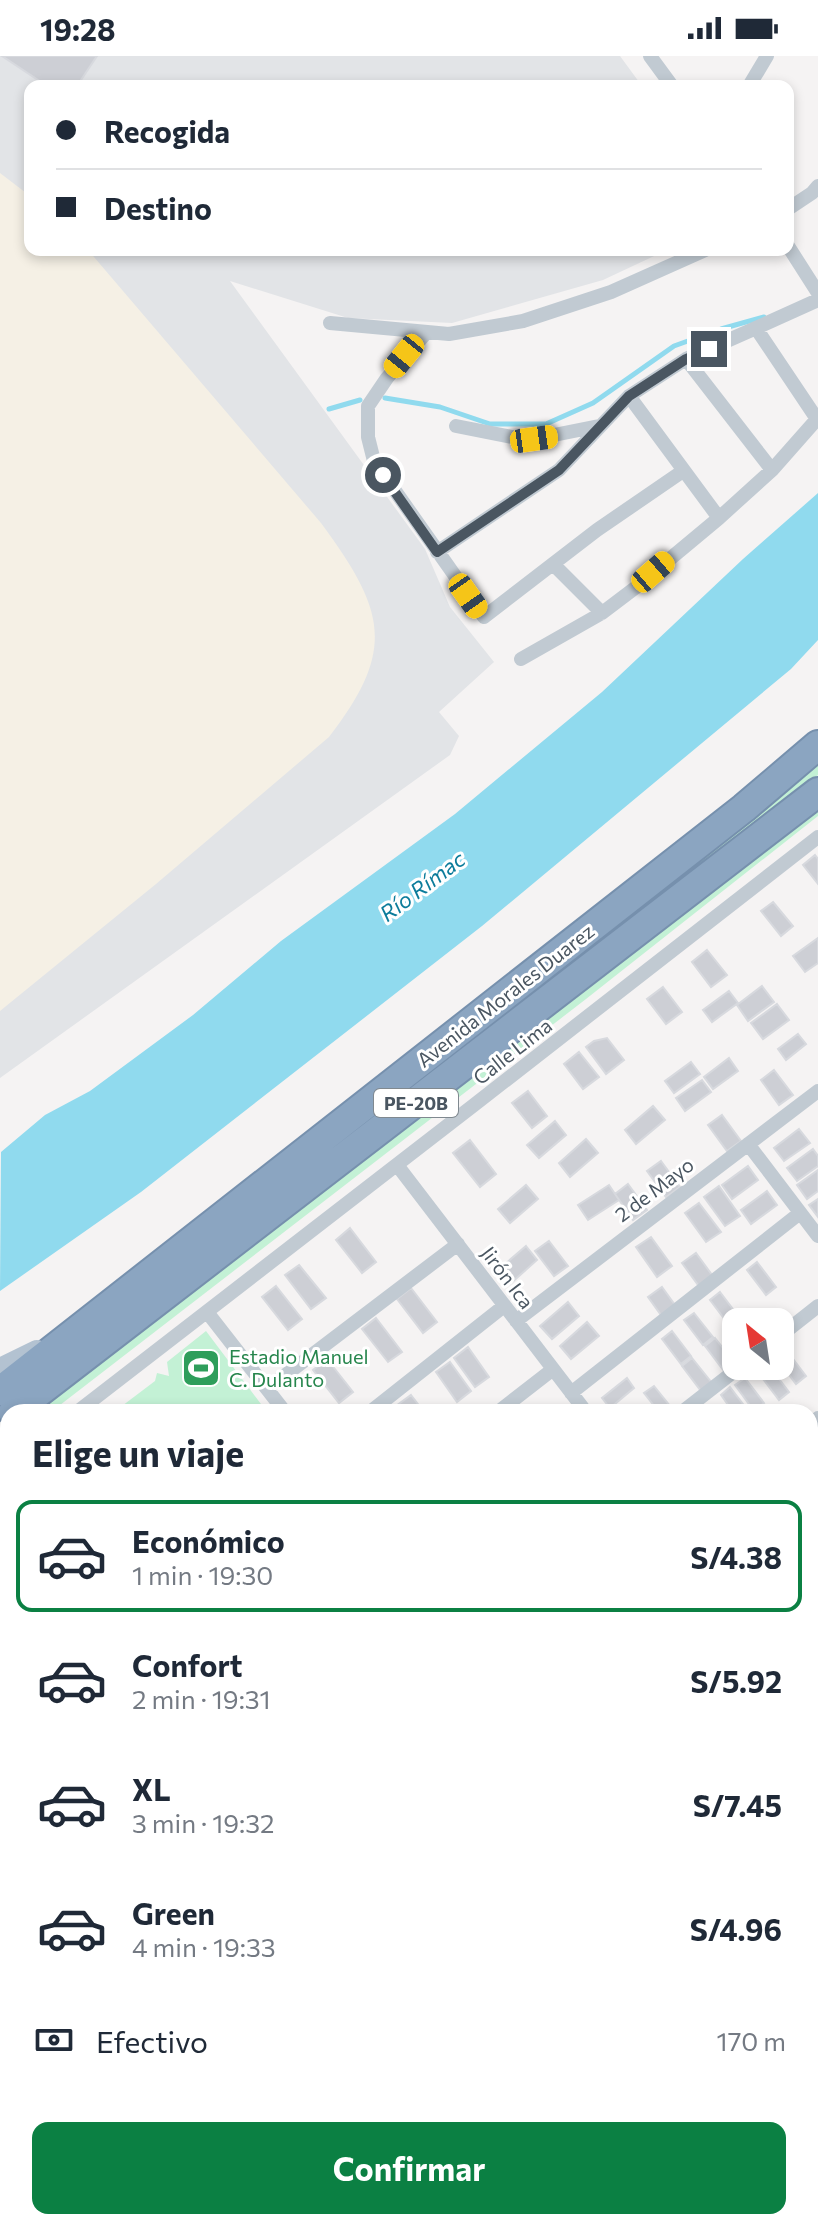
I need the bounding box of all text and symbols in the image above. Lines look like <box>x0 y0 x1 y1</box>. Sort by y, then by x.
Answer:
text: 19:28 <box>40 10 115 47</box>
text: Recogida <box>104 112 230 149</box>
text: Destino <box>104 189 212 226</box>
car <box>380 330 428 382</box>
route end <box>691 331 727 367</box>
car <box>509 424 559 454</box>
route start <box>365 457 401 493</box>
car <box>627 547 679 597</box>
car <box>444 569 492 623</box>
water label: Río Rímac <box>374 845 470 927</box>
street label: Avenida Morales Duarez <box>412 918 598 1072</box>
street label: Calle Lima <box>468 1013 556 1089</box>
road number: PE-20B <box>374 1089 458 1117</box>
street label: 2 de Mayo <box>610 1152 698 1226</box>
street label: Jirón Ica <box>477 1241 539 1313</box>
north arrow <box>722 1308 794 1380</box>
map controls <box>722 1308 794 1380</box>
place label: Estadio Manuel C. Dulanto <box>229 1344 369 1391</box>
sports icon: Estadio Manuel C. Dulanto <box>180 1347 222 1389</box>
text: Elige un viaje <box>32 1430 244 1474</box>
icon: car <box>36 1520 108 1592</box>
text: Económico <box>132 1522 285 1559</box>
text: S/4.38 <box>690 1538 782 1575</box>
text: 1 min · 19:30 <box>132 1559 273 1590</box>
icon: car <box>36 1644 108 1716</box>
text: Confort <box>132 1646 243 1683</box>
text: S/5.92 <box>690 1662 782 1699</box>
text: 2 min · 19:31 <box>132 1683 271 1714</box>
icon: car <box>36 1768 108 1840</box>
text: XL <box>132 1770 171 1807</box>
text: S/7.45 <box>693 1786 782 1823</box>
text: 3 min · 19:32 <box>132 1807 274 1838</box>
icon: car <box>36 1892 108 1964</box>
text: Green <box>132 1894 215 1931</box>
text: S/4.96 <box>690 1910 782 1947</box>
text: 4 min · 19:33 <box>132 1931 276 1962</box>
icon: cash <box>32 2018 76 2062</box>
text: Efectivo <box>96 2022 208 2059</box>
text: 170 m <box>717 2025 786 2056</box>
button: Confirmar <box>32 2122 786 2214</box>

